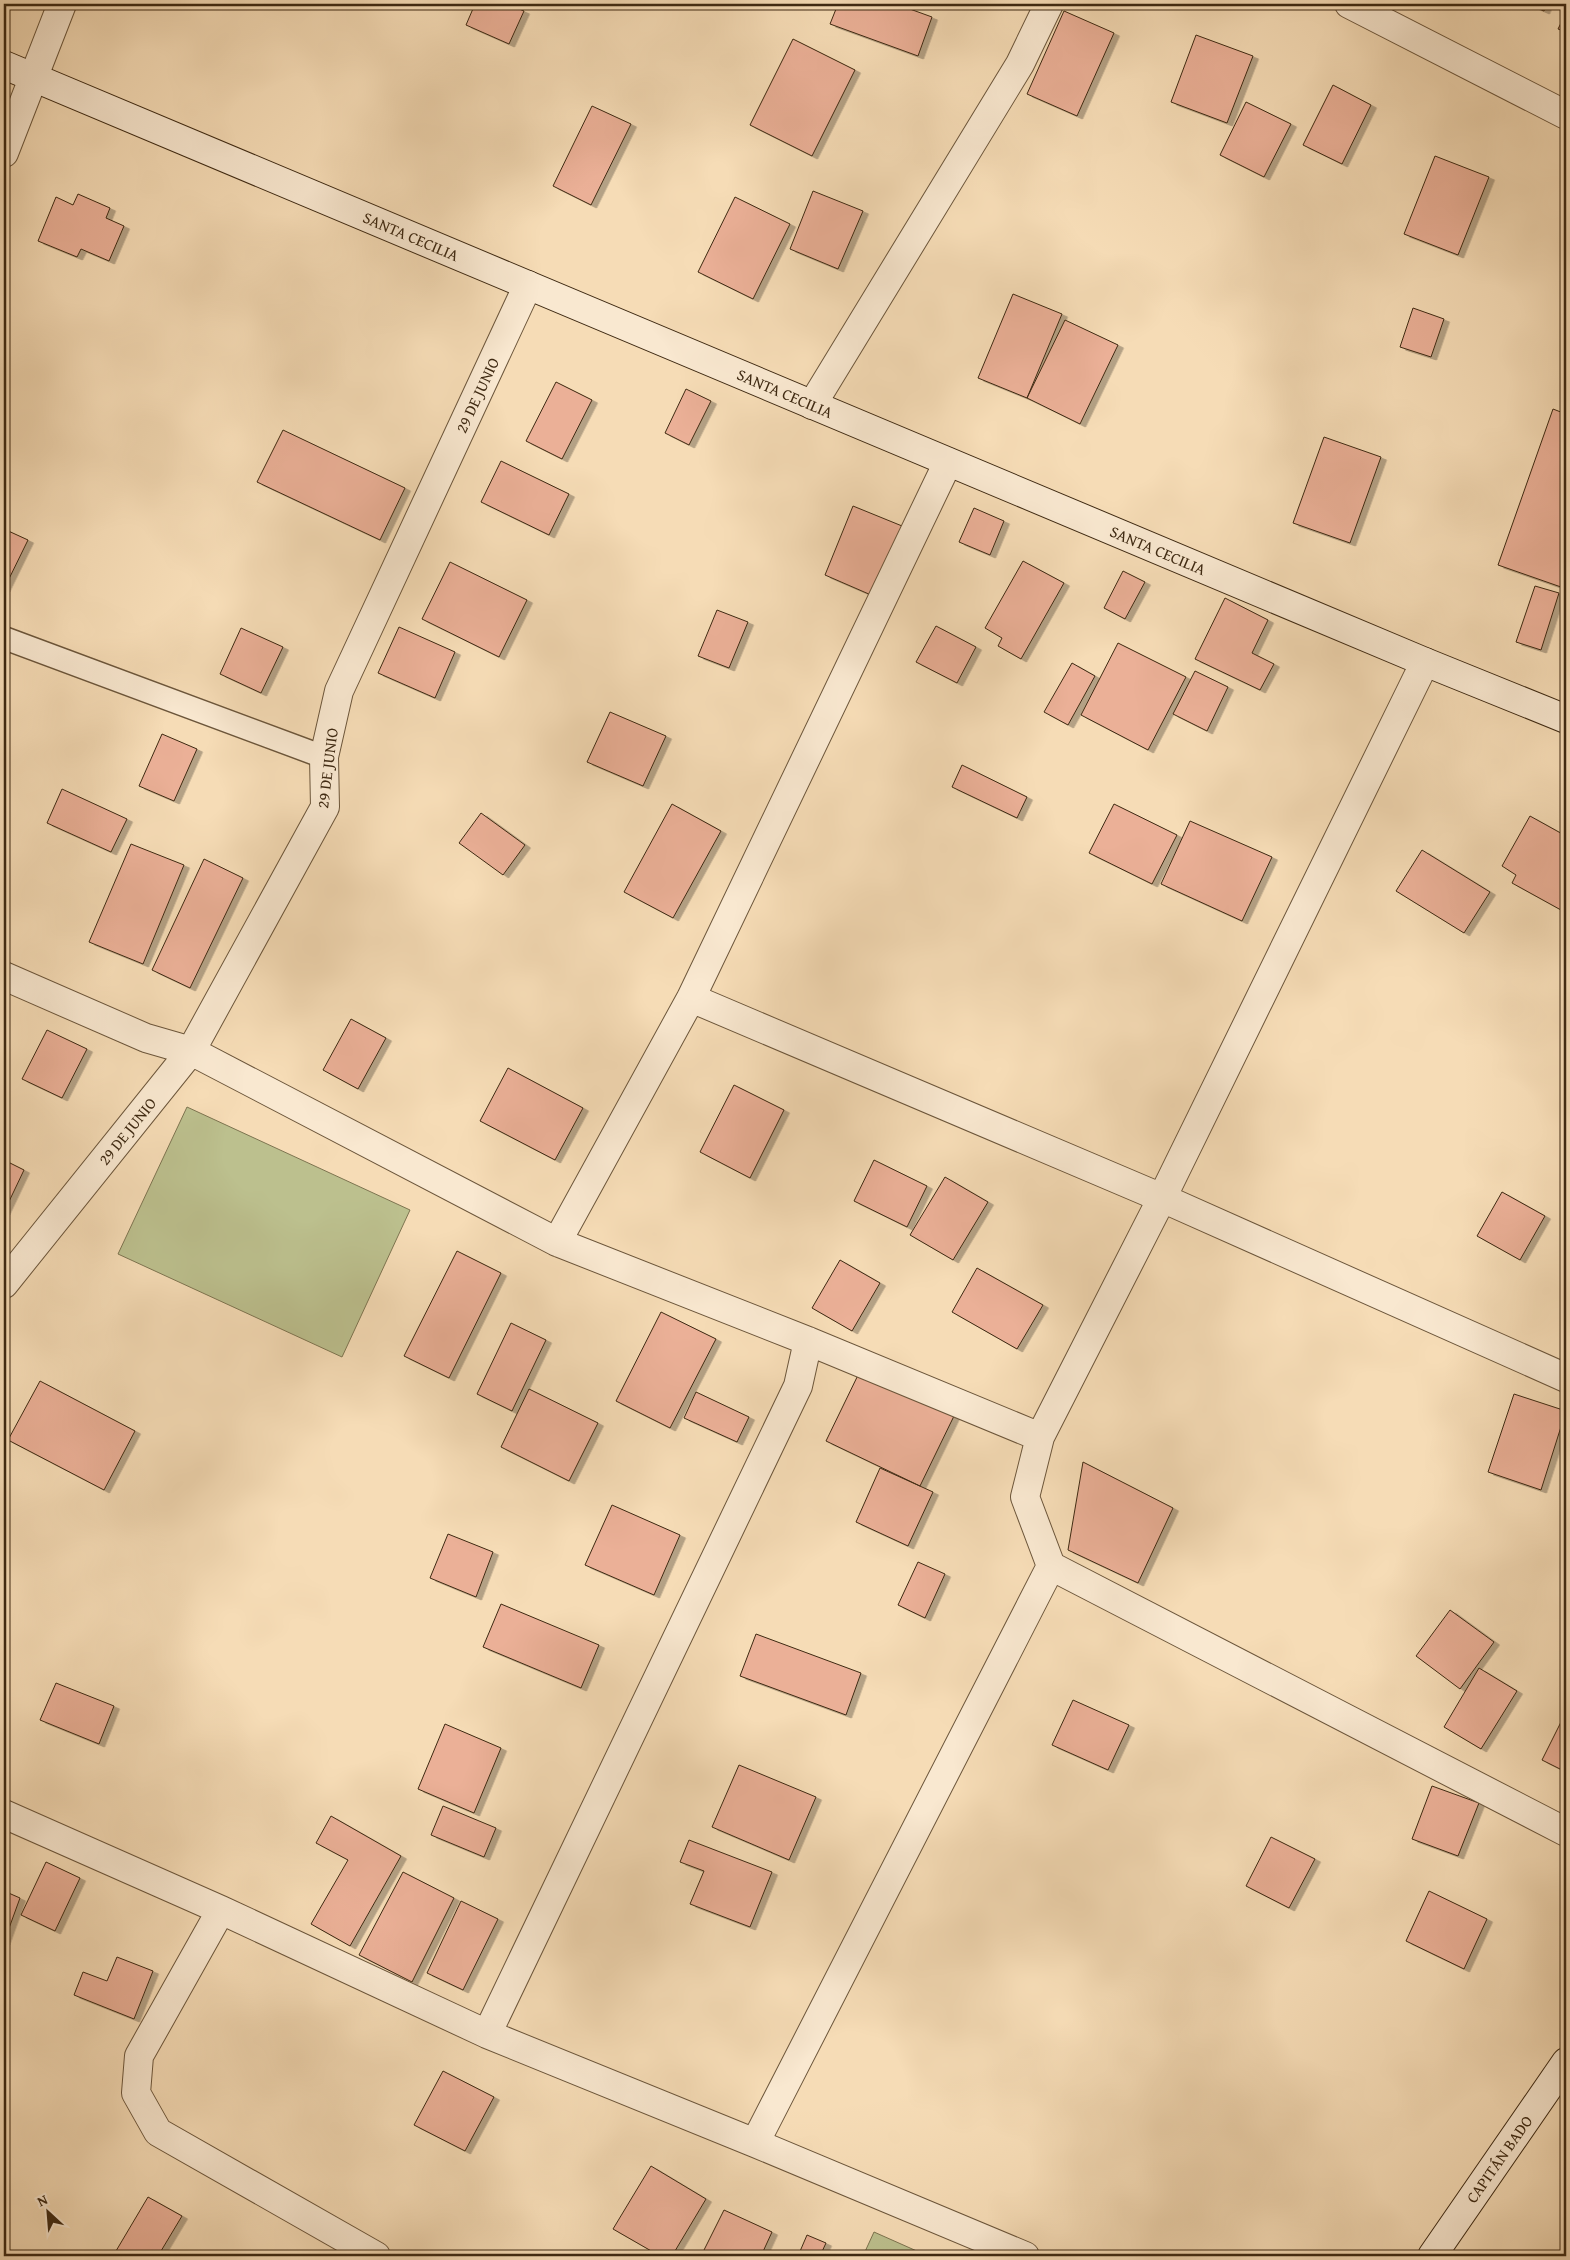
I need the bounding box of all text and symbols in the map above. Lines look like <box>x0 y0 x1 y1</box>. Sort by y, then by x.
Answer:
street label: SANTA CECILIA <box>359 205 463 267</box>
street label: 29 DE JUNIO <box>449 353 505 437</box>
street label: SANTA CECILIA <box>733 362 837 424</box>
street label: SANTA CECILIA <box>1106 519 1210 581</box>
street label: 29 DE JUNIO <box>310 726 344 810</box>
street label: 29 DE JUNIO <box>92 1092 162 1170</box>
street label: CAPITÁN BADO <box>1460 2110 1538 2208</box>
north arrow <box>22 2188 72 2238</box>
text: N <box>34 2189 51 2211</box>

